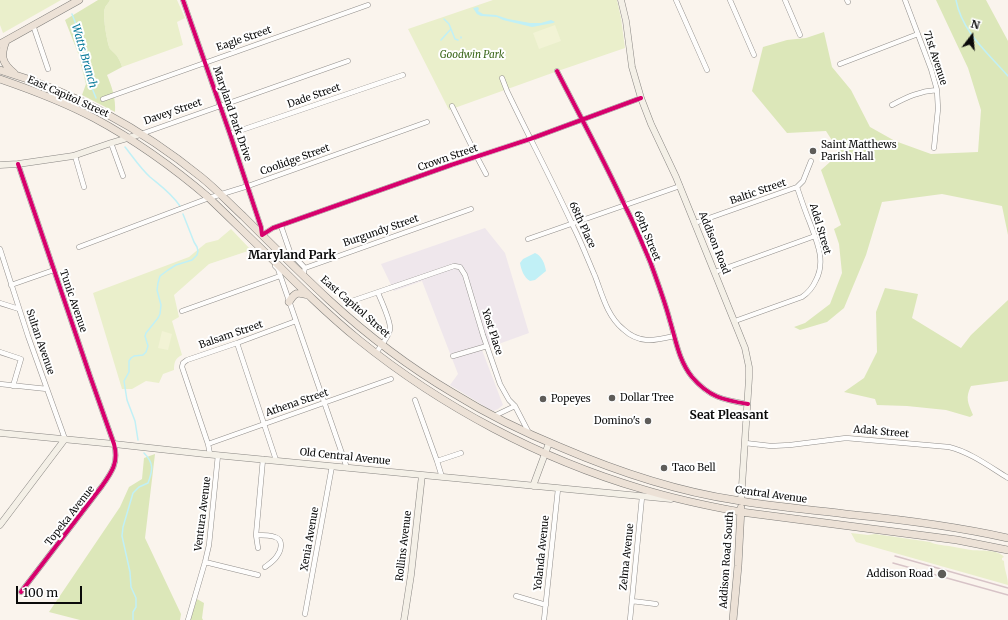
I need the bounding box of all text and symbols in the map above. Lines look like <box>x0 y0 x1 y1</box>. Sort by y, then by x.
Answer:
north arrow <box>952 16 992 56</box>
text: N <box>969 17 981 32</box>
water label: Watts Branch <box>69 22 99 90</box>
street label: Eagle Street <box>215 24 273 54</box>
street label: 71st Avenue <box>921 29 949 87</box>
park label: Goodwin Park <box>440 49 504 61</box>
street label: Maryland Park Drive <box>210 65 254 163</box>
street label: East Capitol Street <box>25 74 111 120</box>
street label: Dade Street <box>286 81 342 111</box>
street label: Davey Street <box>142 96 204 128</box>
place label: Saint Matthews Parish Hall <box>821 139 897 162</box>
street label: Coolidge Street <box>259 142 331 178</box>
street label: Crown Street <box>416 142 480 174</box>
marker: Saint Matthews Parish Hall <box>808 146 818 156</box>
street label: Baltic Street <box>728 177 788 207</box>
street label: 68th Place <box>566 200 598 250</box>
street label: Adel Street <box>807 202 833 256</box>
street label: 69th Street <box>631 209 663 263</box>
street label: Addison Road <box>696 210 732 276</box>
street label: Burgundy Street <box>342 212 420 250</box>
district label: Maryland Park <box>248 249 336 263</box>
street label: Tunic Avenue <box>57 268 89 334</box>
street label: East Capitol Street <box>318 274 392 340</box>
street label: Sultan Avenue <box>23 308 57 376</box>
street label: Yost Place <box>479 308 505 356</box>
street label: Balsam Street <box>197 318 265 352</box>
street label: Athena Street <box>264 387 330 419</box>
place label: Dollar Tree <box>620 392 674 404</box>
place label: Popeyes <box>551 393 591 405</box>
marker: Dollar Tree <box>607 393 617 403</box>
marker: Popeyes <box>538 394 548 404</box>
district label: Seat Pleasant <box>690 409 768 423</box>
place label: Domino's <box>594 415 640 427</box>
marker: Domino's <box>643 416 653 426</box>
street label: Adak Street <box>853 424 909 440</box>
street label: Old Central Avenue <box>299 446 391 468</box>
place label: Taco Bell <box>672 462 716 474</box>
marker: Taco Bell <box>659 463 669 473</box>
street label: Ventura Avenue <box>192 476 214 552</box>
street label: Topeka Avenue <box>43 483 97 549</box>
street label: Central Avenue <box>734 484 808 506</box>
street label: Xenia Avenue <box>298 506 322 572</box>
street label: Rollins Avenue <box>394 510 414 582</box>
street label: Addison Road South <box>718 511 736 609</box>
street label: Yolanda Avenue <box>532 515 552 591</box>
street label: Zelma Avenue <box>618 523 636 591</box>
place label: Addison Road <box>867 568 933 580</box>
marker: Addison Road <box>936 568 948 580</box>
scale bar <box>18 578 84 604</box>
text: 100 m <box>23 585 58 600</box>

